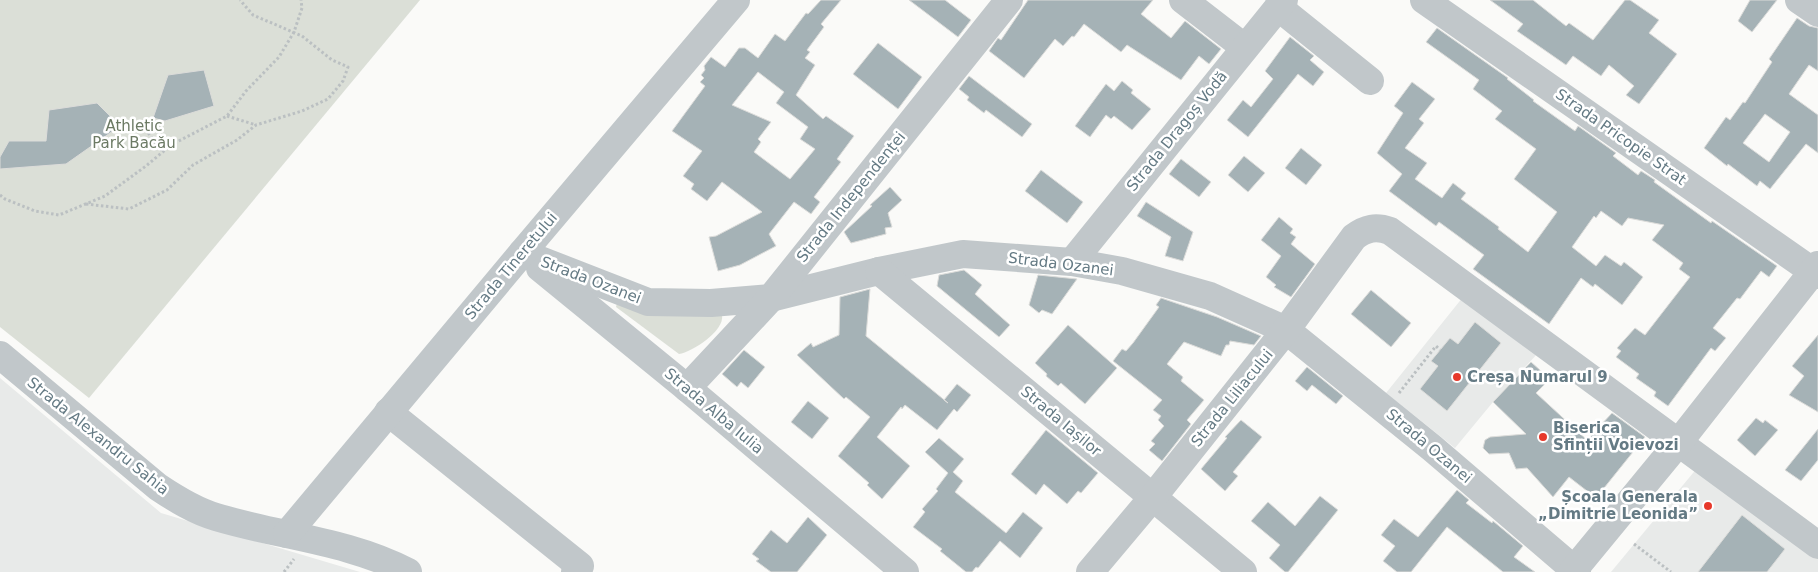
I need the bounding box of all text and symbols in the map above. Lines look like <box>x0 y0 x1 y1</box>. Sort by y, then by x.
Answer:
street label: Strada Dragoș Vodă <box>1123 67 1231 195</box>
street label: Strada Pricopie Strat <box>1552 85 1690 189</box>
park label: Athletic Park Bacău <box>92 117 176 152</box>
street label: Strada Independenței <box>793 128 909 266</box>
street label: Strada Tineretului <box>461 209 561 323</box>
street label: Strada Ozanei <box>1007 249 1115 279</box>
street label: Strada Ozanei <box>538 253 644 307</box>
street label: Strada Liliacului <box>1187 346 1277 450</box>
street label: Strada Alba Iulia <box>661 364 767 458</box>
place label: Creșa Numarul 9 <box>1467 368 1608 386</box>
marker: Creșa Numarul 9 <box>1451 371 1463 383</box>
street label: Strada Alexandru Sahia <box>24 373 172 499</box>
street label: Strada Iașilor <box>1017 382 1105 460</box>
street label: Strada Ozanei <box>1383 405 1475 487</box>
place label: Biserica Sfinții Voievozi <box>1553 419 1679 454</box>
marker: Biserica Sfinții Voievozi <box>1537 431 1549 443</box>
place label: Școala Generala „Dimitrie Leonida” <box>1538 488 1698 523</box>
marker: Școala Generala „Dimitrie Leonida” <box>1702 500 1714 512</box>

